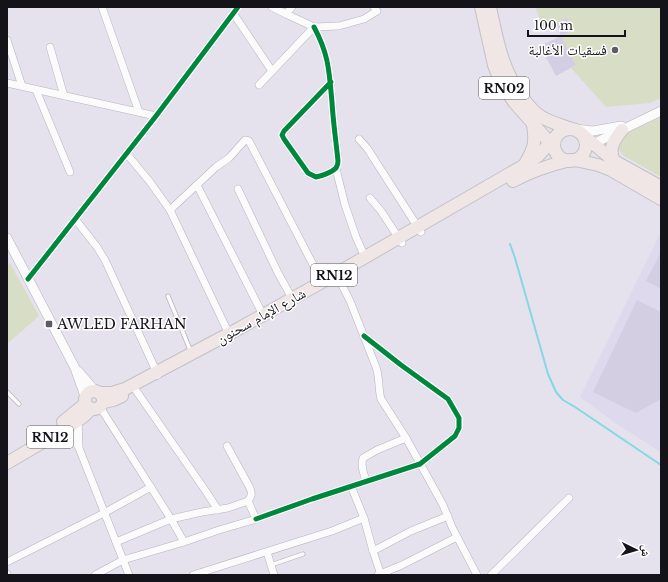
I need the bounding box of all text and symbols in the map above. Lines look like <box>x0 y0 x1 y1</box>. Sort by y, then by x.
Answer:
scale bar <box>528 12 625 38</box>
text: 100 m <box>534 18 573 33</box>
place label: فسقيات الأغالبة <box>528 41 607 59</box>
marker: فسقيات الأغالبة <box>610 45 620 55</box>
road number: RN02 <box>479 77 529 99</box>
road number: RN12 <box>311 264 357 286</box>
street label: شارع الإمام سحنون <box>213 284 309 349</box>
place label: AWLED FARHAN <box>56 315 187 333</box>
marker: AWLED FARHAN <box>44 319 54 329</box>
road number: RN12 <box>27 426 73 448</box>
north arrow <box>616 530 656 570</box>
text: ش <box>637 544 653 558</box>

